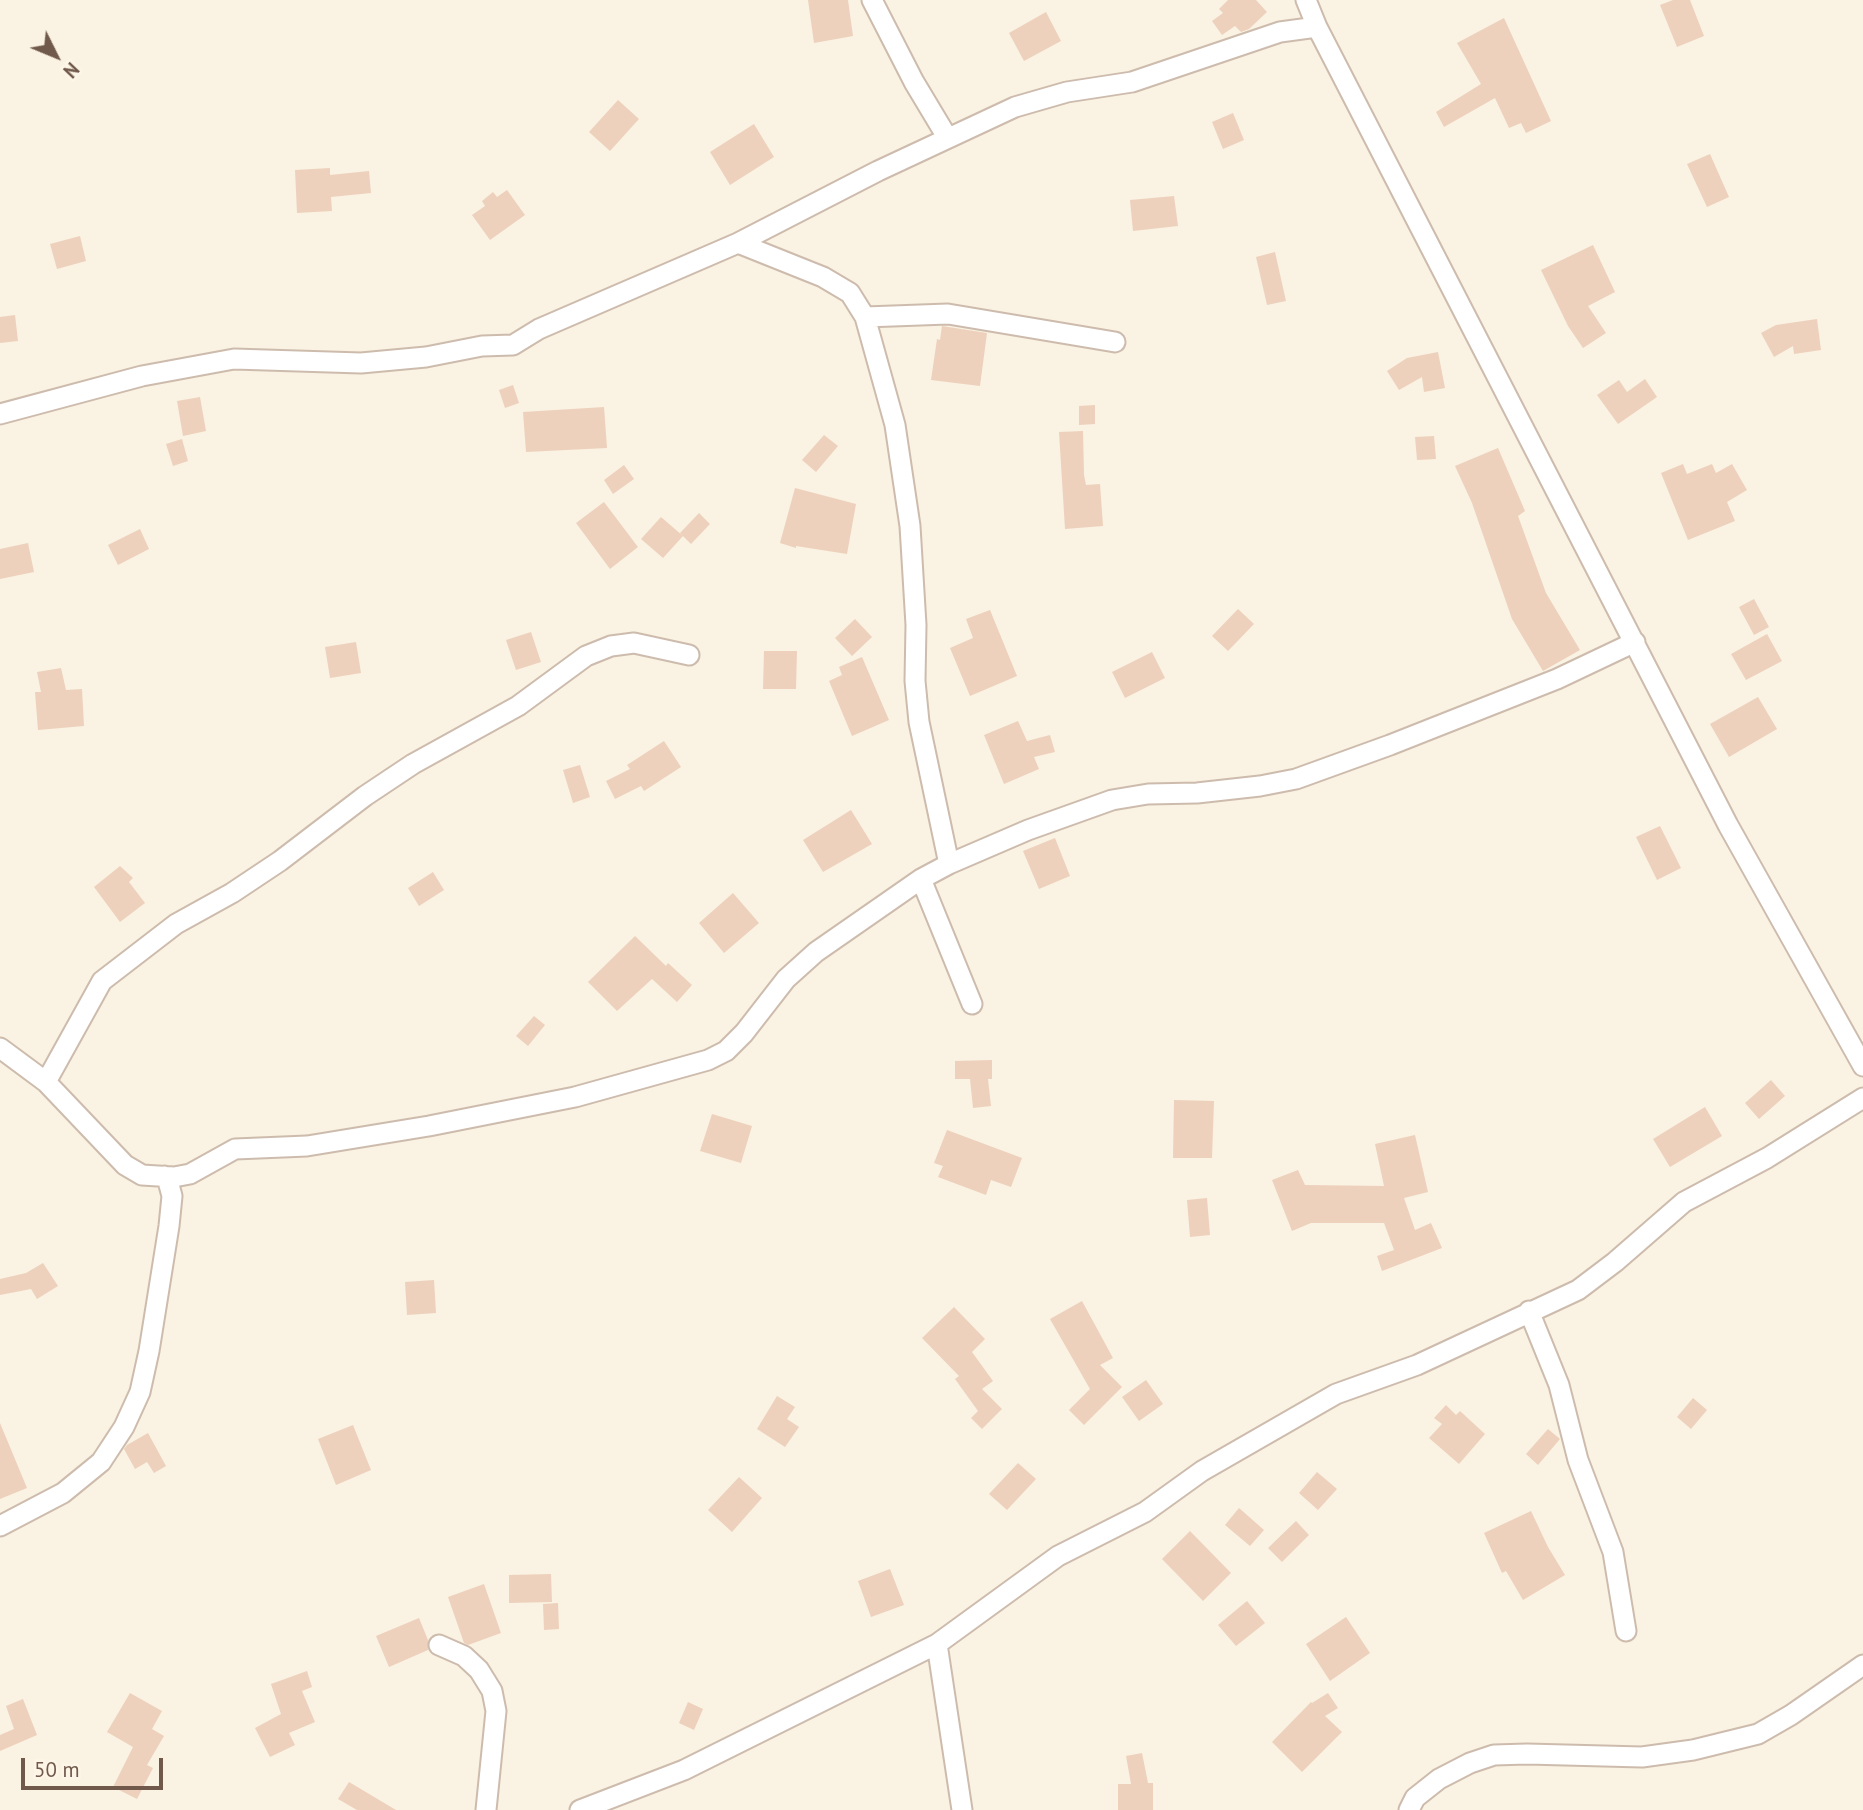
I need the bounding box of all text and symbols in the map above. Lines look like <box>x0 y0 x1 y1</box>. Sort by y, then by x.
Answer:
north arrow <box>21 21 91 91</box>
text: N <box>58 58 84 83</box>
scale bar <box>24 1744 166 1788</box>
text: 50 m <box>34 1756 80 1783</box>

